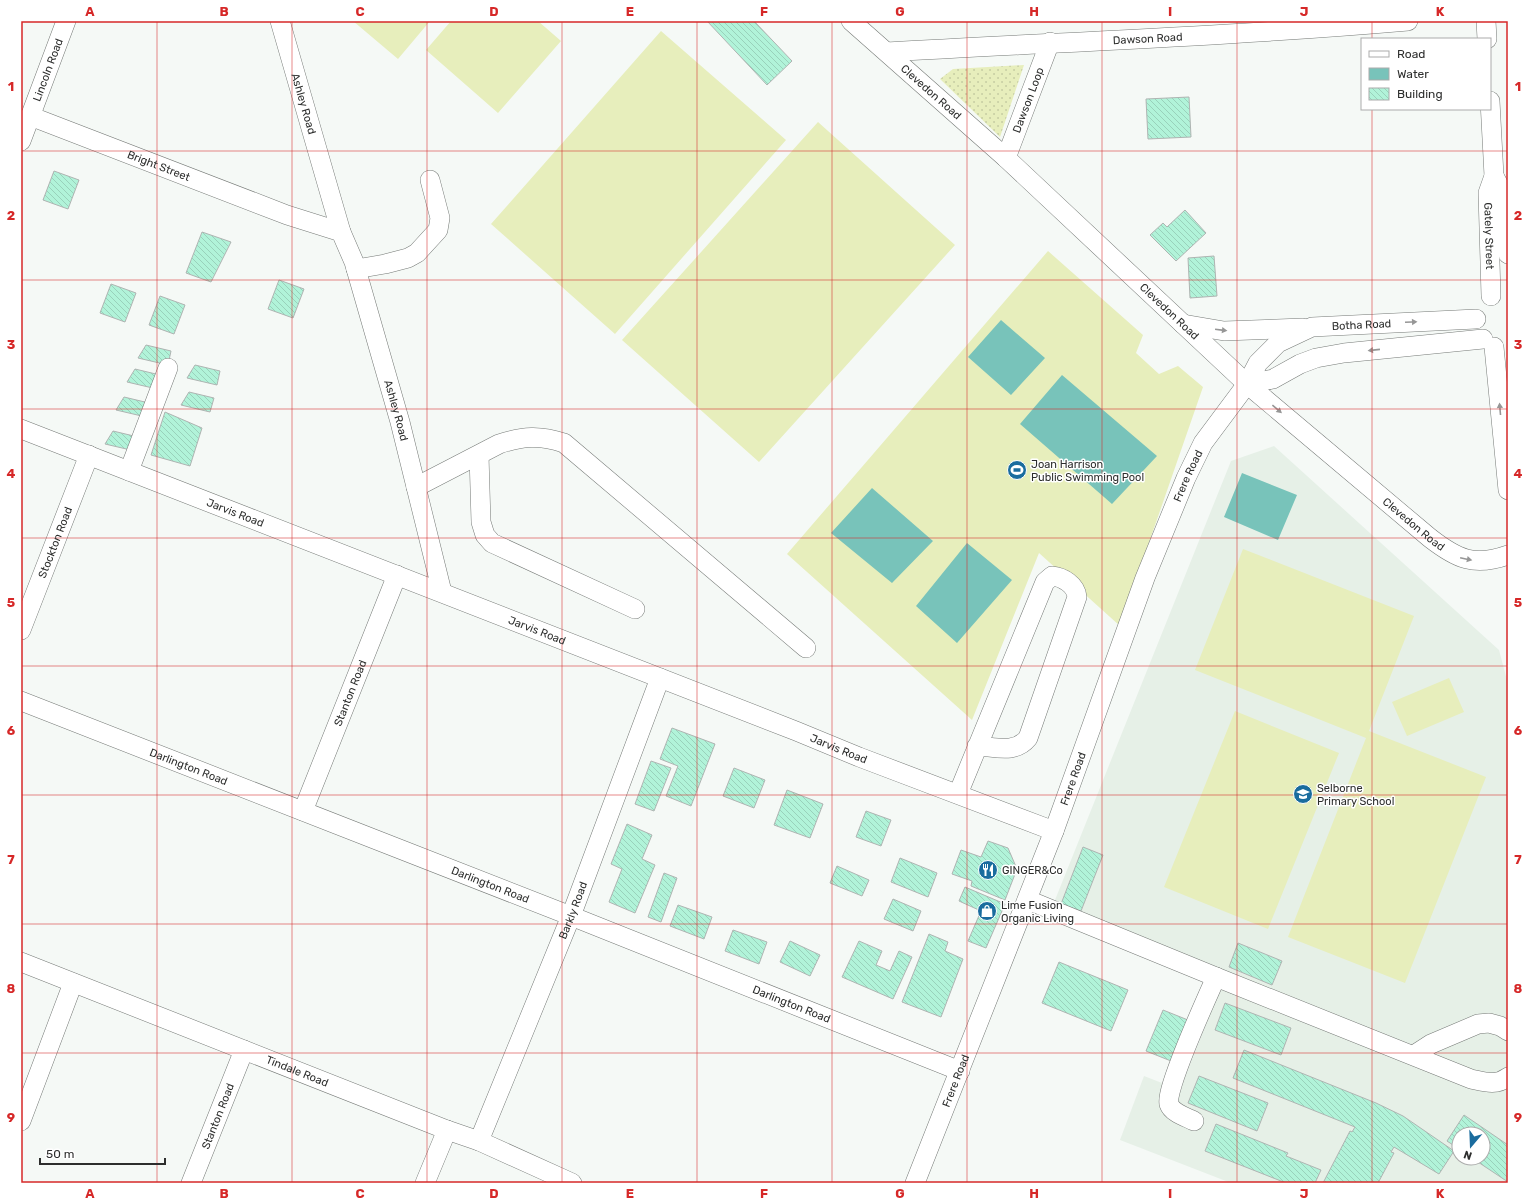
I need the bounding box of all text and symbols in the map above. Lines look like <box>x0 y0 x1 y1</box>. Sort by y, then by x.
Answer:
text: A <box>85 4 95 19</box>
text: B <box>219 4 229 19</box>
text: C <box>355 4 365 19</box>
text: D <box>489 4 499 19</box>
text: E <box>626 4 634 19</box>
text: F <box>760 4 768 19</box>
text: G <box>895 4 905 19</box>
text: H <box>1029 4 1039 19</box>
text: I <box>1168 4 1172 19</box>
text: J <box>1300 4 1308 19</box>
text: K <box>1436 4 1445 19</box>
street label: Dawson Road <box>1113 31 1183 47</box>
street label: Lincoln Road <box>30 37 66 103</box>
legend <box>1361 38 1491 110</box>
text: Road <box>1397 47 1425 61</box>
street label: Clevedon Road <box>898 62 964 122</box>
street label: Dawson Loop <box>1010 66 1047 135</box>
text: Water <box>1397 67 1429 81</box>
street label: Ashley Road <box>288 72 318 136</box>
text: 1 <box>8 79 14 94</box>
text: 1 <box>1515 79 1521 94</box>
text: Building <box>1397 87 1443 101</box>
street label: Bright Street <box>125 148 192 184</box>
street label: Gately Street <box>1481 202 1496 270</box>
text: 2 <box>7 208 15 223</box>
text: 2 <box>1514 208 1522 223</box>
street label: Clevedon Road <box>1137 281 1201 343</box>
street label: Botha Road <box>1331 317 1392 333</box>
one-way arrow <box>1405 319 1417 326</box>
one-way arrow <box>1215 327 1227 334</box>
text: 3 <box>7 337 16 352</box>
text: 3 <box>1514 337 1523 352</box>
one-way arrow <box>1368 346 1380 353</box>
street label: Ashley Road <box>381 378 410 442</box>
one-way arrow <box>1497 403 1504 415</box>
one-way arrow <box>1271 405 1282 414</box>
street label: Frere Road <box>1171 448 1206 504</box>
place label: Joan Harrison Public Swimming Pool <box>1031 458 1144 484</box>
sports icon: Joan Harrison Public Swimming Pool <box>1006 459 1028 481</box>
text: 4 <box>7 466 16 481</box>
text: 4 <box>1514 466 1523 481</box>
street label: Clevedon Road <box>1380 495 1447 554</box>
street label: Jarvis Road <box>205 496 266 530</box>
street label: Stockton Road <box>36 505 75 580</box>
one-way arrow <box>1460 556 1472 562</box>
text: 5 <box>7 595 15 610</box>
text: 5 <box>1514 595 1522 610</box>
street label: Jarvis Road <box>507 614 568 648</box>
street label: Stanton Road <box>331 658 369 728</box>
text: 6 <box>7 723 16 738</box>
text: 6 <box>1514 723 1523 738</box>
street label: Jarvis Road <box>808 732 869 766</box>
street label: Darlington Road <box>148 746 229 788</box>
street label: Frere Road <box>1058 751 1089 807</box>
place label: Selborne Primary School <box>1317 782 1394 808</box>
school or university icon: Selborne Primary School <box>1292 783 1314 805</box>
text: 7 <box>7 852 15 867</box>
text: 7 <box>1514 852 1522 867</box>
restaurant icon: GINGER&Co <box>977 859 999 881</box>
street label: Darlington Road <box>449 864 531 906</box>
place label: GINGER&Co <box>1002 864 1063 877</box>
street label: Barkly Road <box>556 880 590 941</box>
place label: Lime Fusion Organic Living <box>1001 899 1074 925</box>
shop icon: Lime Fusion Organic Living <box>976 900 998 922</box>
text: 8 <box>7 981 16 996</box>
text: 8 <box>1514 981 1523 996</box>
street label: Darlington Road <box>751 983 832 1026</box>
street label: Tindale Road <box>264 1053 330 1090</box>
street label: Frere Road <box>940 1053 972 1109</box>
street label: Stanton Road <box>199 1081 237 1151</box>
text: 9 <box>7 1110 15 1125</box>
text: 9 <box>1514 1110 1522 1125</box>
north arrow <box>1451 1126 1491 1166</box>
scale bar <box>40 1140 165 1166</box>
text: 50 m <box>46 1147 74 1161</box>
text: N <box>1462 1148 1474 1162</box>
text: A <box>85 1186 95 1201</box>
text: B <box>219 1186 229 1201</box>
text: C <box>355 1186 365 1201</box>
text: D <box>489 1186 499 1201</box>
text: E <box>626 1186 634 1201</box>
text: F <box>760 1186 768 1201</box>
text: G <box>895 1186 905 1201</box>
text: H <box>1029 1186 1039 1201</box>
text: I <box>1168 1186 1172 1201</box>
text: J <box>1300 1186 1308 1201</box>
text: K <box>1436 1186 1445 1201</box>

